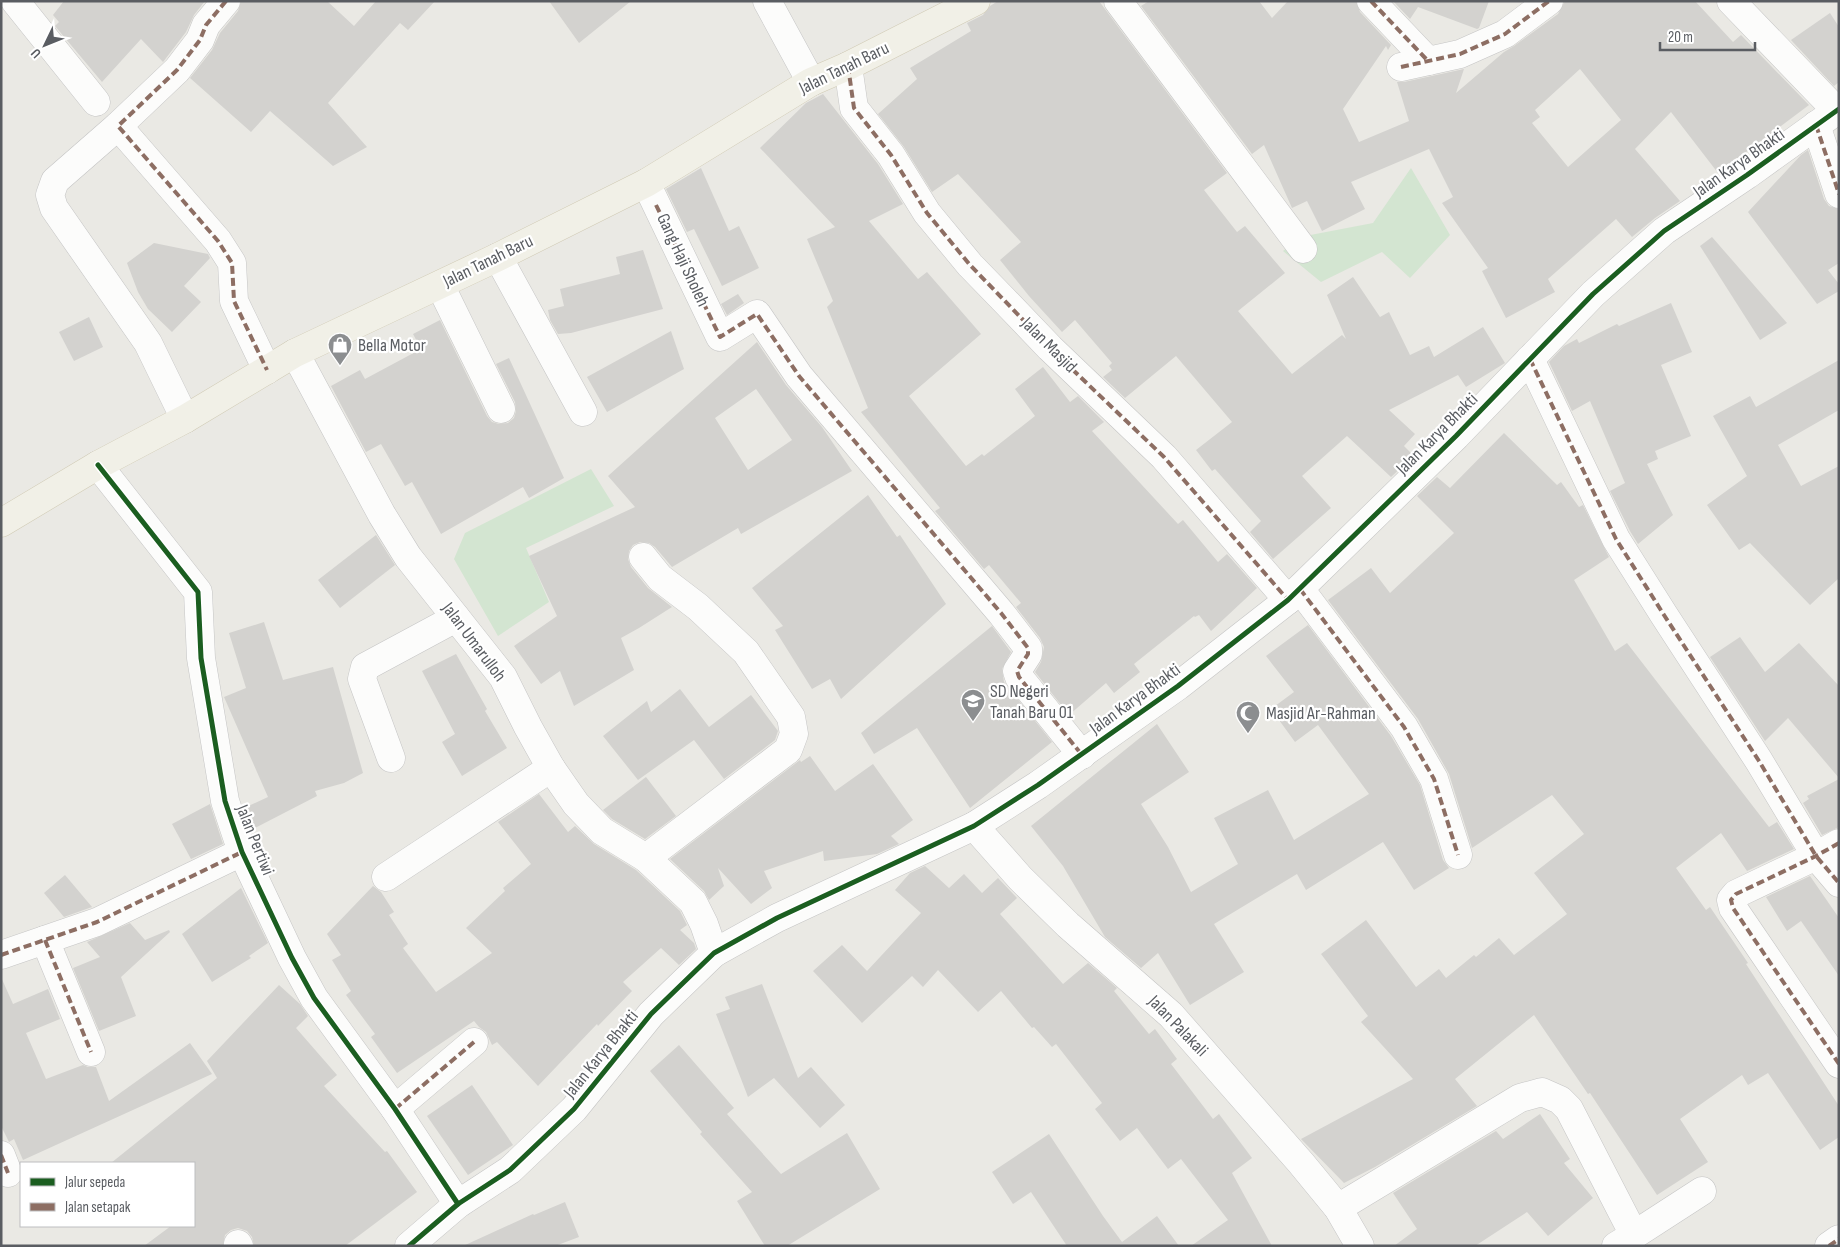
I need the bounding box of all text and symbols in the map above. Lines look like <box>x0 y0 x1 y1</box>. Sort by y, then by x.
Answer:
north arrow <box>20 20 70 70</box>
scale bar <box>1660 20 1755 52</box>
text: 20 m <box>1668 28 1693 47</box>
street label: Jalan Tanah Baru <box>795 37 892 99</box>
text: U <box>27 45 45 62</box>
street label: Jalan Karya Bhakti <box>1688 124 1789 203</box>
street label: Gang Haji Sholeh <box>652 210 714 310</box>
street label: Jalan Tanah Baru <box>439 230 536 292</box>
street label: Jalan Masjid <box>1016 312 1081 377</box>
shop icon: Bella Motor <box>327 332 353 366</box>
place label: Bella Motor <box>358 335 426 356</box>
street label: Jalan Karya Bhakti <box>1391 389 1482 480</box>
street label: Jalan Umarulloh <box>437 598 510 686</box>
street label: Jalan Karya Bhakti <box>1085 659 1184 739</box>
place label: SD Negeri Tanah Baru 01 <box>990 681 1074 723</box>
school or university icon: SD Negeri Tanah Baru 01 <box>960 688 986 722</box>
mosque icon: Masjid Ar-Rahman <box>1235 700 1261 734</box>
place label: Masjid Ar-Rahman <box>1266 703 1376 724</box>
street label: Jalan Pertiwi <box>231 801 279 878</box>
street label: Jalan Palakali <box>1143 990 1212 1061</box>
street label: Jalan Karya Bhakti <box>559 1006 643 1103</box>
legend <box>20 1162 195 1227</box>
text: Jalur sepeda <box>64 1173 126 1192</box>
text: Jalan setapak <box>64 1198 131 1217</box>

